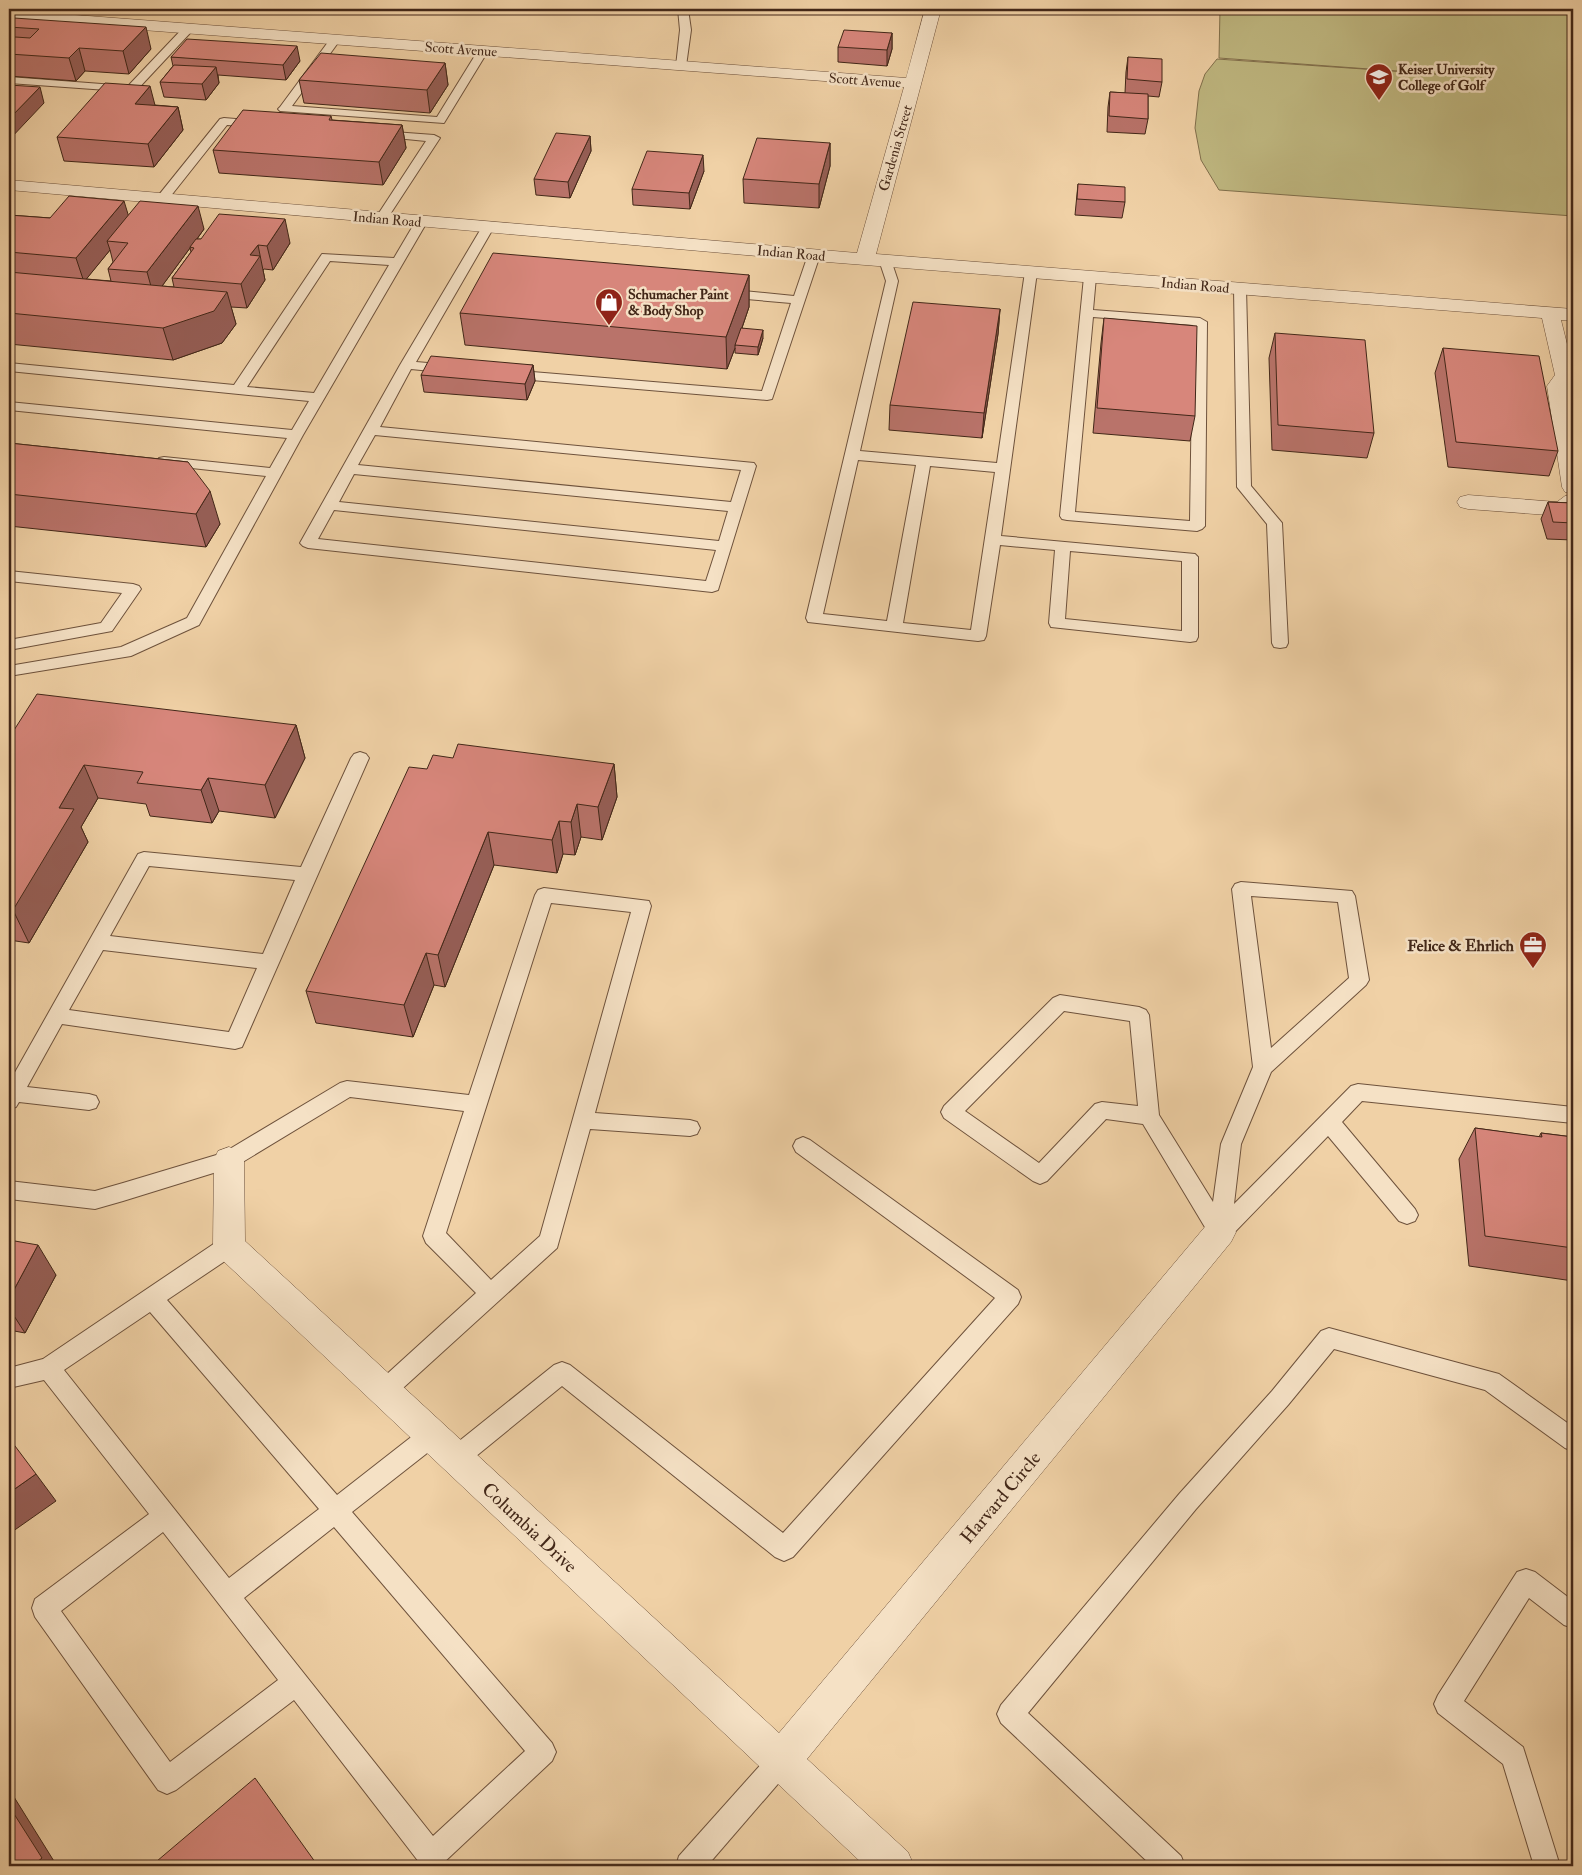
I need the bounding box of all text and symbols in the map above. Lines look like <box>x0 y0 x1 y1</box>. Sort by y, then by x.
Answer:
street label: Scott Avenue <box>424 38 498 61</box>
place label: Keiser University College of Golf <box>1398 61 1495 95</box>
school or university icon: Keiser University College of Golf <box>1364 62 1394 101</box>
street label: Scott Avenue <box>828 69 902 92</box>
street label: Gardenia Street <box>875 103 916 193</box>
street label: Indian Road <box>352 208 422 231</box>
street label: Indian Road <box>756 242 826 265</box>
street label: Indian Road <box>1160 274 1230 297</box>
place label: Schumacher Paint & Body Shop <box>628 286 729 320</box>
shop icon: Schumacher Paint & Body Shop <box>594 287 624 326</box>
office icon: Felice & Ehrlich <box>1518 930 1548 969</box>
place label: Felice & Ehrlich <box>1407 936 1515 956</box>
street label: Harvard Circle <box>955 1447 1046 1549</box>
street label: Columbia Drive <box>477 1477 582 1578</box>

